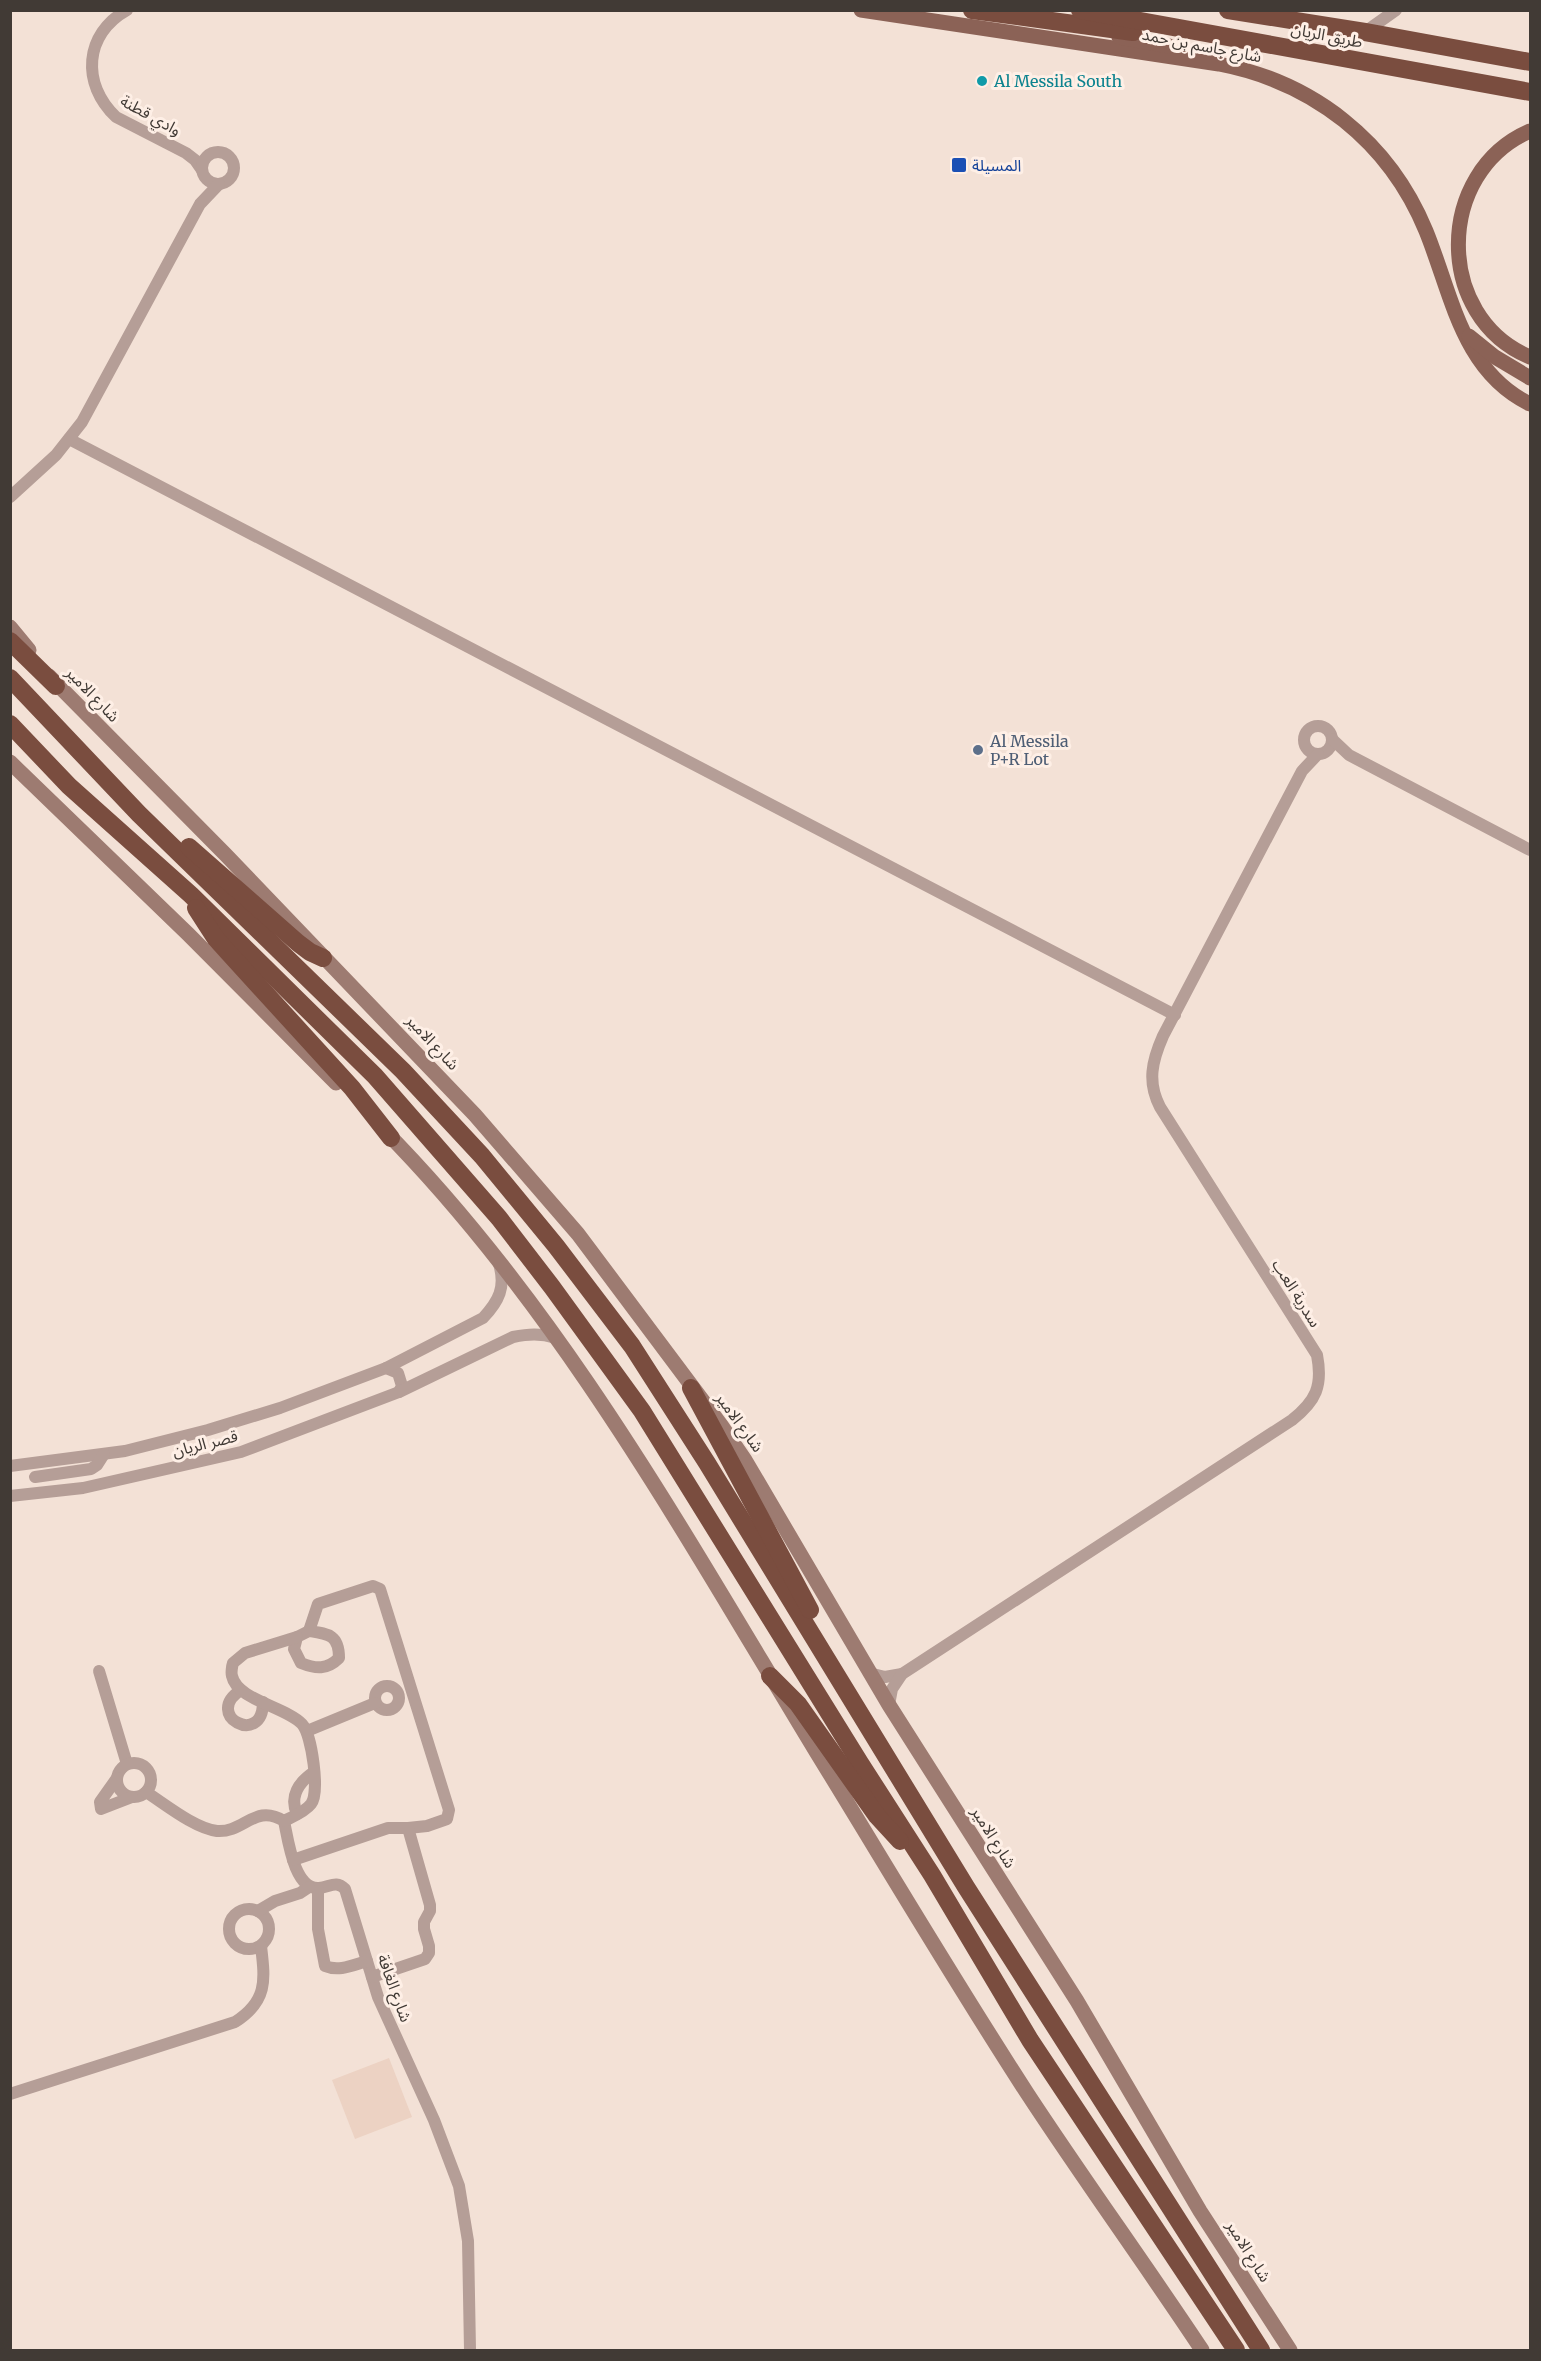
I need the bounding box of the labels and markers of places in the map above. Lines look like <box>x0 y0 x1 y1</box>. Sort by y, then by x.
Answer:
place label: Al Messila South <box>993 71 1122 91</box>
marker: Al Messila South <box>975 74 989 88</box>
place label: المسيلة <box>972 155 1021 175</box>
marker: المسيلة <box>950 156 968 174</box>
place label: Al Messila P+R Lot <box>989 731 1069 769</box>
marker: Al Messila P+R Lot <box>971 743 985 757</box>

